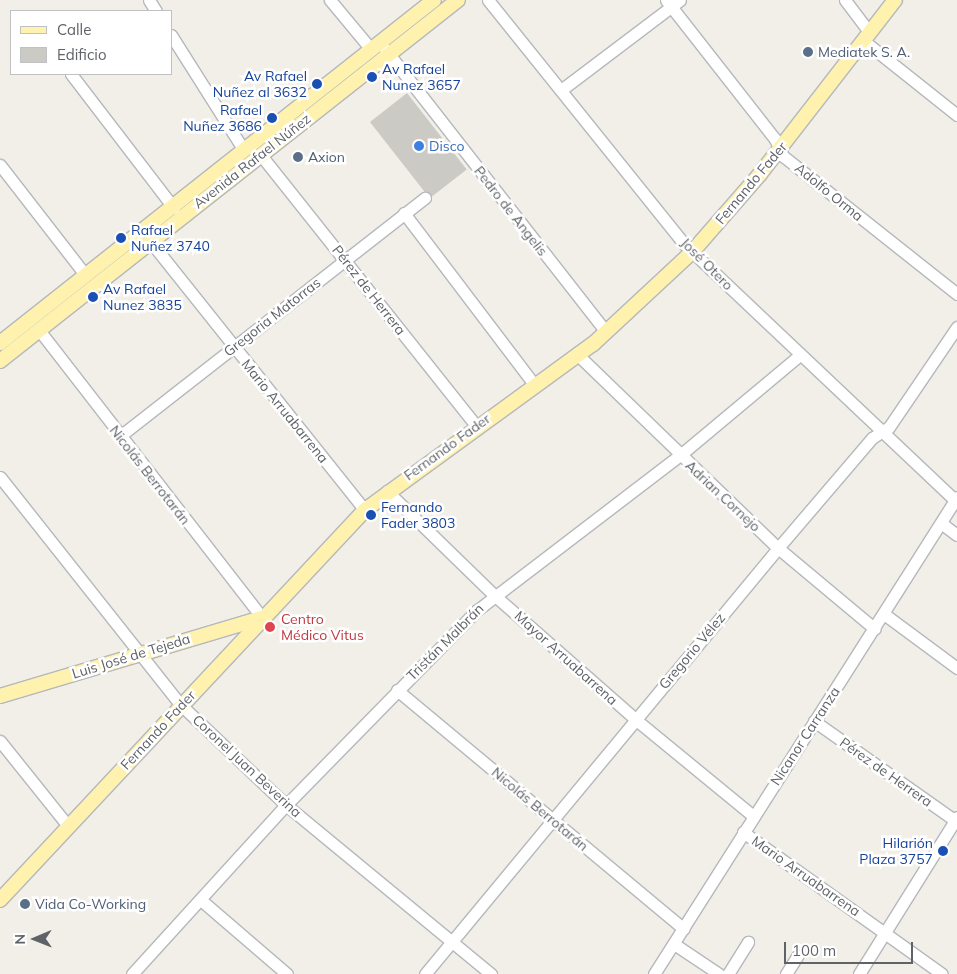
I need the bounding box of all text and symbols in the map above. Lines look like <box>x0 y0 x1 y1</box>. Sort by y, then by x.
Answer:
legend <box>10 10 172 75</box>
text: Calle <box>57 20 91 39</box>
place label: Mediatek S. A. <box>818 44 910 60</box>
text: Edificio <box>57 45 107 64</box>
marker: Mediatek S. A. <box>802 46 814 58</box>
place label: Av Rafael Nunez 3657 <box>382 61 461 94</box>
place label: Av Rafael Nuñez al 3632 <box>213 68 307 100</box>
marker: Av Rafael Nunez 3657 <box>366 71 378 83</box>
marker: Av Rafael Nuñez al 3632 <box>311 78 323 90</box>
place label: Rafael Nuñez 3686 <box>183 102 262 134</box>
street label: Avenida Rafael Núñez <box>190 110 314 212</box>
marker: Rafael Nuñez 3686 <box>266 112 278 124</box>
place label: Disco <box>429 138 465 154</box>
street label: Fernando Fader <box>712 138 790 228</box>
marker: Disco <box>413 140 425 152</box>
place label: Axion <box>308 149 345 165</box>
marker: Axion <box>292 151 304 163</box>
street label: Adolfo Orma <box>792 159 866 225</box>
street label: Pedro de Angelis <box>471 163 551 259</box>
place label: Rafael Nuñez 3740 <box>131 222 210 254</box>
marker: Rafael Nuñez 3740 <box>115 232 127 244</box>
street label: José Otero <box>677 234 737 294</box>
street label: Pérez de Herrera <box>329 242 409 338</box>
street label: Gregoria Matorras <box>220 274 324 360</box>
place label: Av Rafael Nunez 3835 <box>103 281 182 314</box>
marker: Av Rafael Nunez 3835 <box>87 291 99 303</box>
street label: Mario Arruabarrena <box>238 356 332 466</box>
street label: Fernando Fader <box>401 410 493 484</box>
street label: Nicolás Berrotarán <box>106 422 194 528</box>
street label: Adrian Cornejo <box>682 457 764 535</box>
place label: Fernando Fader 3803 <box>381 499 455 532</box>
marker: Fernando Fader 3803 <box>365 509 377 521</box>
street label: Tristán Malbrán <box>403 600 487 684</box>
street label: Mayor Arruabarrena <box>511 607 621 709</box>
street label: Gregorio Vélez <box>655 610 729 692</box>
place label: Centro Médico Vitus <box>281 611 364 644</box>
marker: Centro Médico Vitus <box>263 620 277 634</box>
street label: Luis José de Tejeda <box>70 630 192 682</box>
street label: Nicanor Carranza <box>767 684 843 788</box>
street label: Fernando Fader <box>117 687 199 773</box>
street label: Coronel Juan Beverina <box>189 711 305 821</box>
street label: Pérez de Herrera <box>837 734 935 810</box>
street label: Nicolás Berrotarán <box>488 764 592 854</box>
street label: Mario Arruabarrena <box>749 832 863 920</box>
place label: Hilarión Plaza 3757 <box>859 835 933 868</box>
marker: Hilarión Plaza 3757 <box>937 845 949 857</box>
place label: Vida Co-Working <box>35 896 146 912</box>
marker: Vida Co-Working <box>19 898 31 910</box>
north arrow <box>10 914 60 964</box>
scale bar <box>787 932 916 964</box>
text: N <box>11 934 29 945</box>
text: 100 m <box>792 941 836 960</box>

